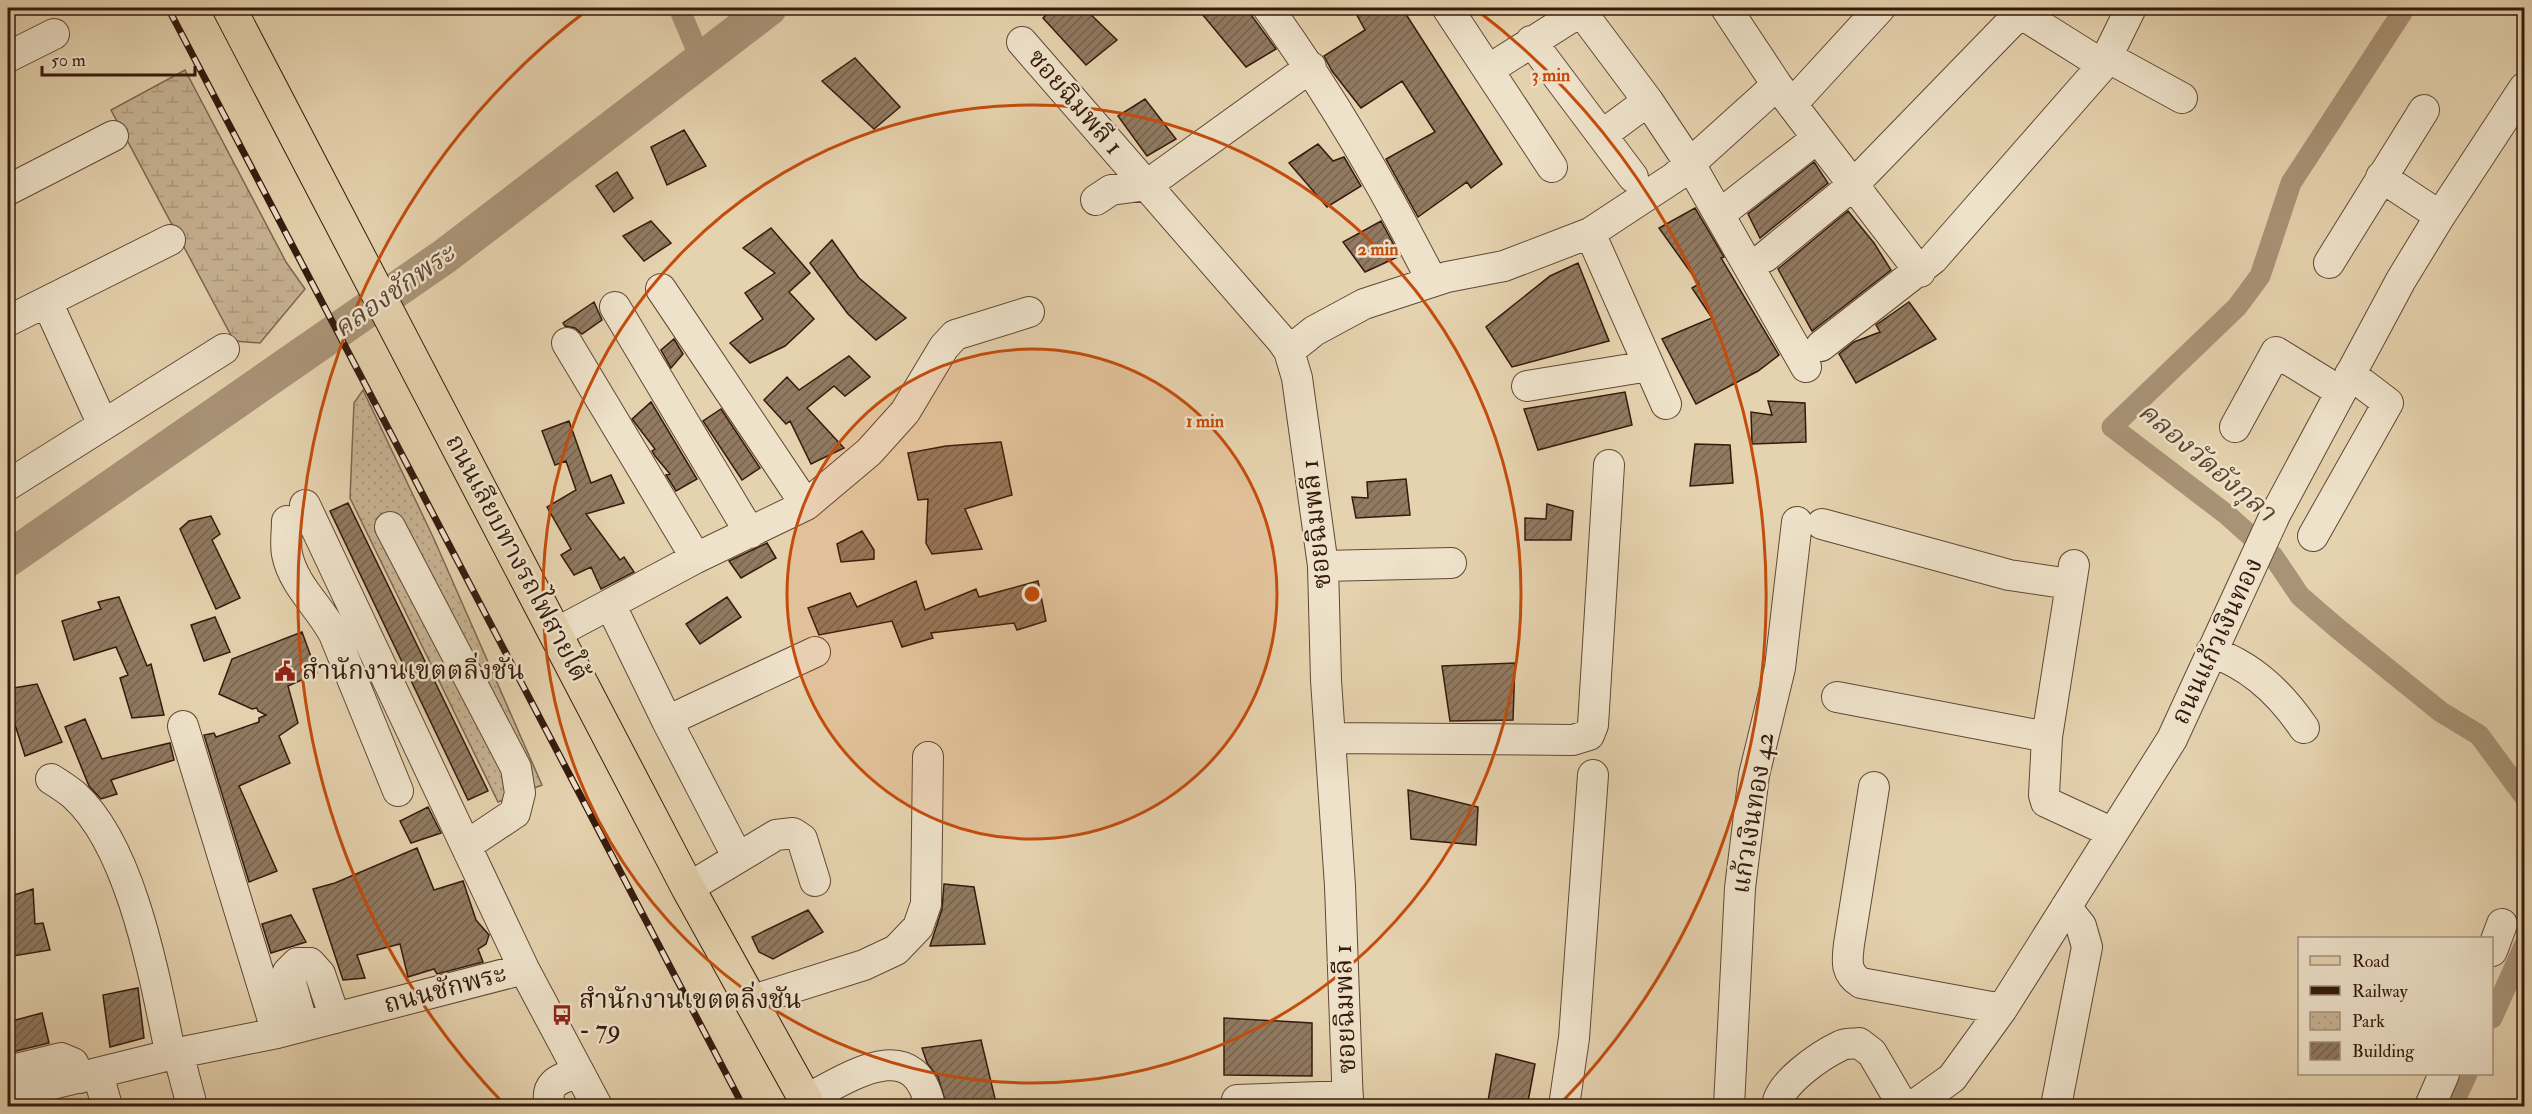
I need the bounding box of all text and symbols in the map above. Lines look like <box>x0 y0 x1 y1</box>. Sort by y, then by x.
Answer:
scale bar <box>42 39 195 77</box>
street label: ซอยฉิมพลี 1 <box>1020 43 1130 161</box>
text: 50 m <box>51 49 86 72</box>
text: 3 min <box>1532 64 1571 87</box>
water label: คลองชักพระ <box>327 236 463 345</box>
text: 2 min <box>1358 238 1399 261</box>
water label: คลองวัดอังกุลา <box>2132 395 2283 529</box>
text: 1 min <box>1186 410 1225 433</box>
street label: ถนนเลียบทางรถไฟสายใต้ <box>438 427 599 687</box>
street label: ซอยฉิมพลี 1 <box>1293 458 1339 590</box>
street label: ถนนแก้วเงินทอง <box>2164 552 2270 730</box>
centre of rings <box>1022 584 1042 604</box>
place label: สำนักงานเขตตลิ่งชัน <box>302 652 524 687</box>
public building icon: สำนักงานเขตตลิ่งชัน <box>273 659 297 683</box>
street label: แก้วเงินทอง 42 <box>1724 730 1782 896</box>
legend <box>2298 937 2493 1075</box>
street label: ซอยฉิมพลี 1 <box>1327 944 1363 1074</box>
text: Road <box>2352 950 2390 973</box>
street label: ถนนชักพระ <box>380 957 510 1021</box>
text: Railway <box>2352 980 2409 1003</box>
place label: สำนักงานเขตตลิ่งชัน - 79 <box>579 981 801 1046</box>
bus stop icon: สำนักงานเขตตลิ่งชัน - 79 <box>550 1003 574 1027</box>
text: Park <box>2352 1010 2385 1033</box>
text: Building <box>2352 1040 2415 1063</box>

